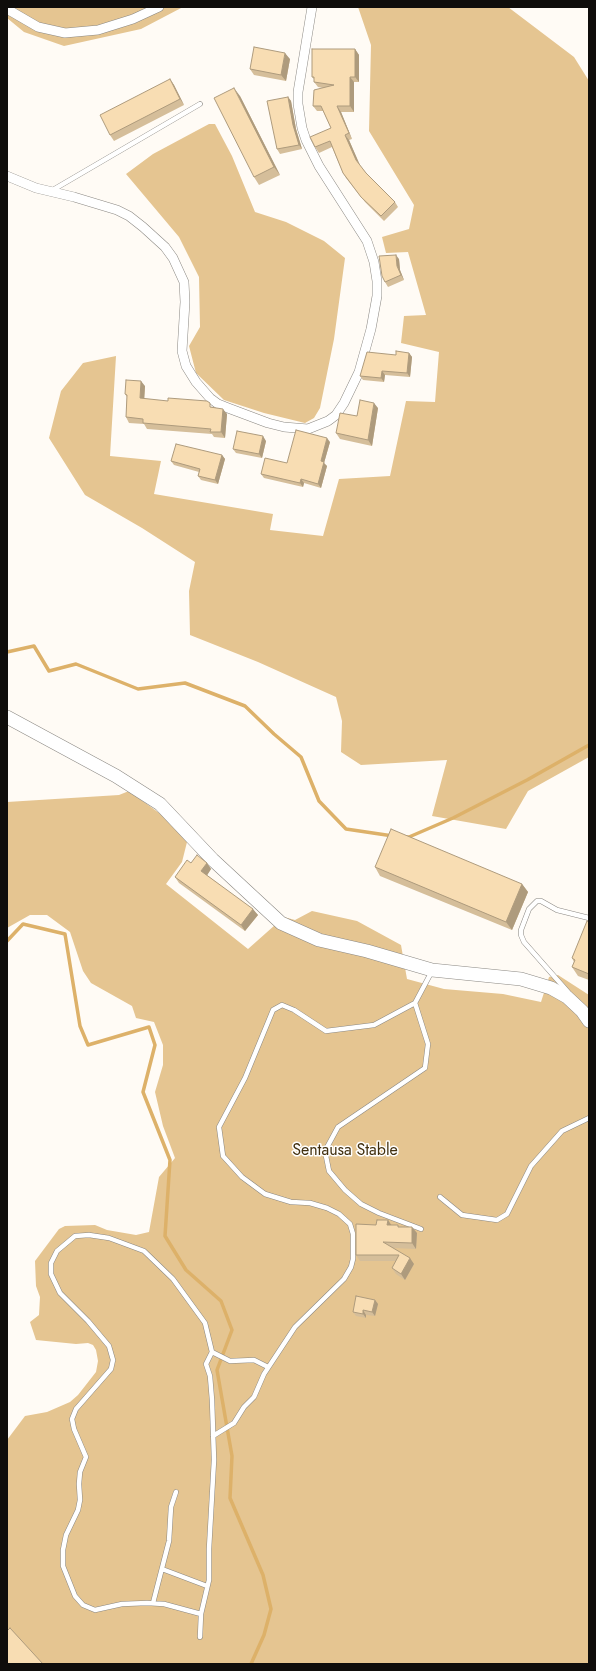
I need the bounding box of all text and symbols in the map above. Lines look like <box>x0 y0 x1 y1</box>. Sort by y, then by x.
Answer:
park label: Sentausa Stable <box>292 1141 398 1161</box>

